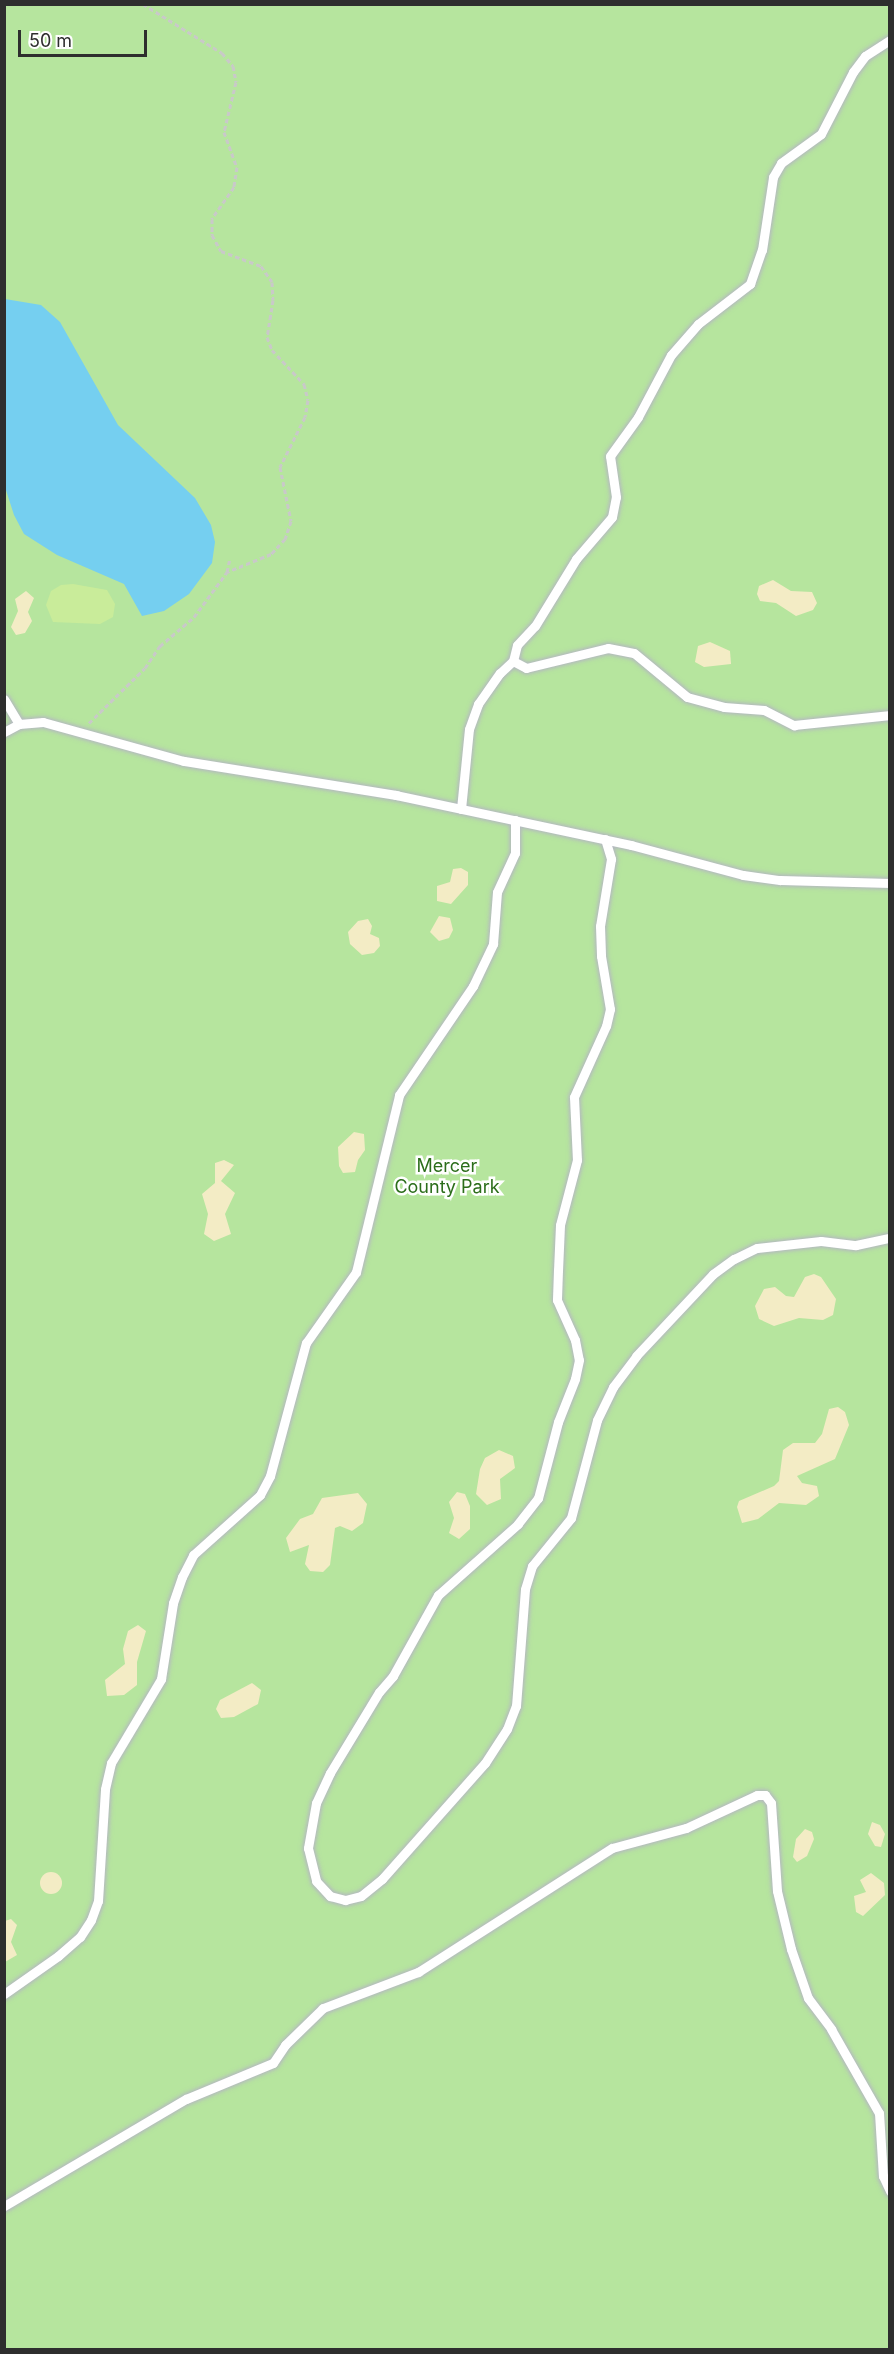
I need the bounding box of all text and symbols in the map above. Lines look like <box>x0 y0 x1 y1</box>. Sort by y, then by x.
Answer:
scale bar <box>21 18 150 56</box>
text: 50 m <box>29 30 72 51</box>
park label: Mercer County Park <box>394 1156 500 1198</box>

